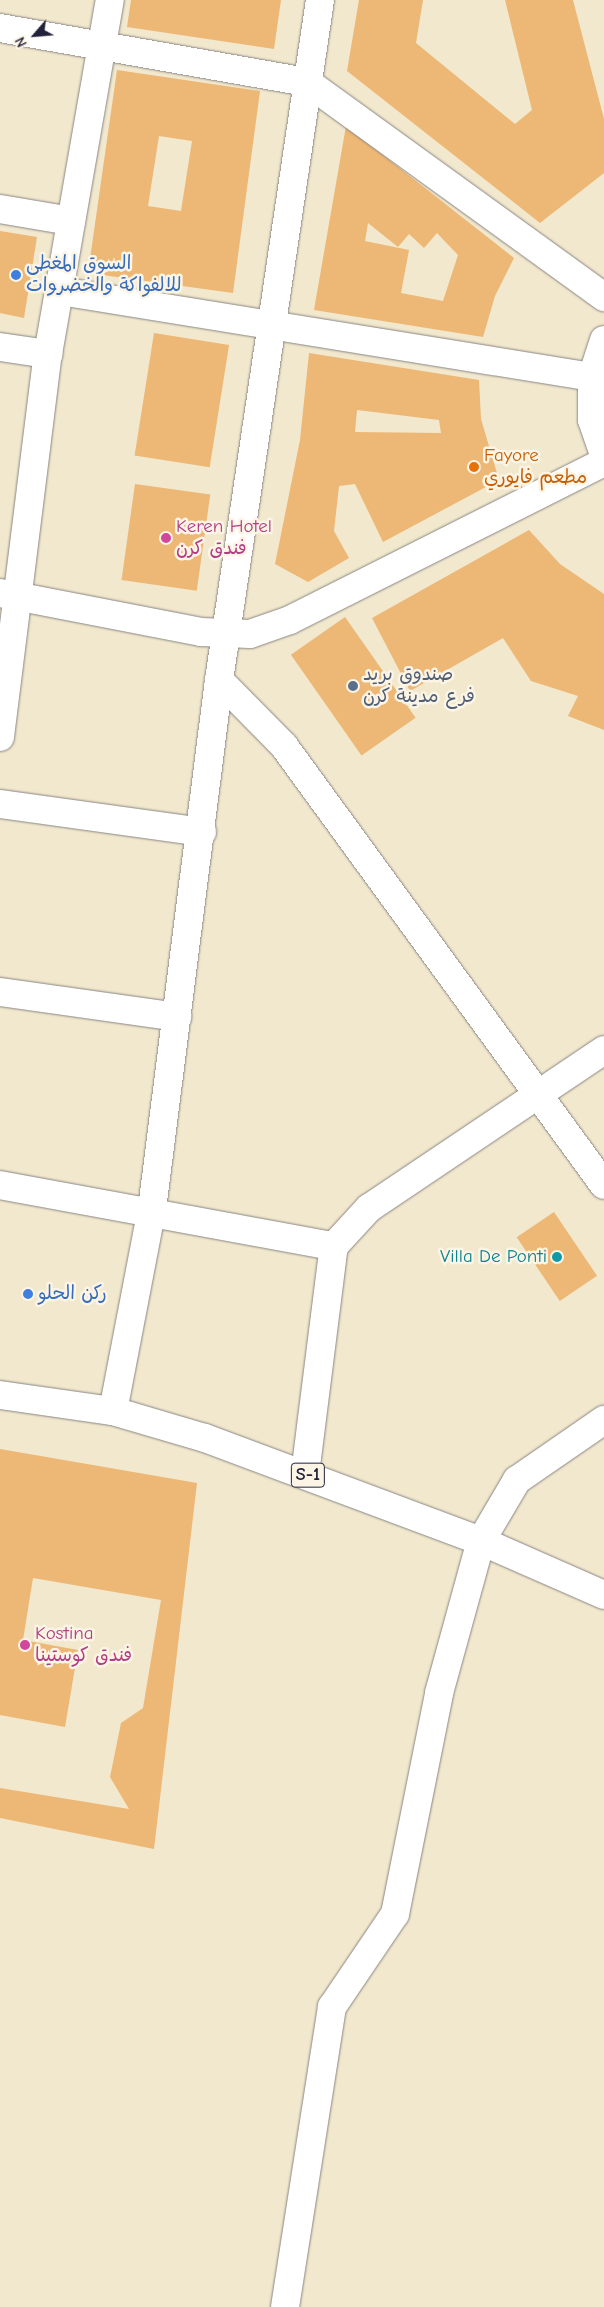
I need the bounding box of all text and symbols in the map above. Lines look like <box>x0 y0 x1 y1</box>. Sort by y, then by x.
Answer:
north arrow <box>10 10 60 60</box>
text: N <box>12 34 31 50</box>
place label: السوق المغطى للالفواكة والخضروات <box>26 253 181 297</box>
marker: السوق المغطى للالفواكة والخضروات <box>10 269 22 281</box>
place label: Fayore مطعم فايوري <box>484 445 587 489</box>
marker: Fayore مطعم فايوري <box>468 461 480 473</box>
place label: Keren Hotel فندق كرن <box>176 516 272 560</box>
marker: Keren Hotel فندق كرن <box>160 532 172 544</box>
place label: صندوق بريد فرع مدينة كرن <box>363 664 475 708</box>
marker: صندوق بريد فرع مدينة كرن <box>347 680 359 692</box>
place label: Villa De Ponti <box>440 1246 547 1268</box>
marker: Villa De Ponti <box>551 1251 563 1263</box>
place label: ركن الحلو <box>38 1283 107 1305</box>
marker: ركن الحلو <box>22 1288 34 1300</box>
road number: S-1 <box>290 1460 326 1490</box>
place label: Kostina فندق كوستينا <box>35 1623 132 1667</box>
marker: Kostina فندق كوستينا <box>19 1639 31 1651</box>

